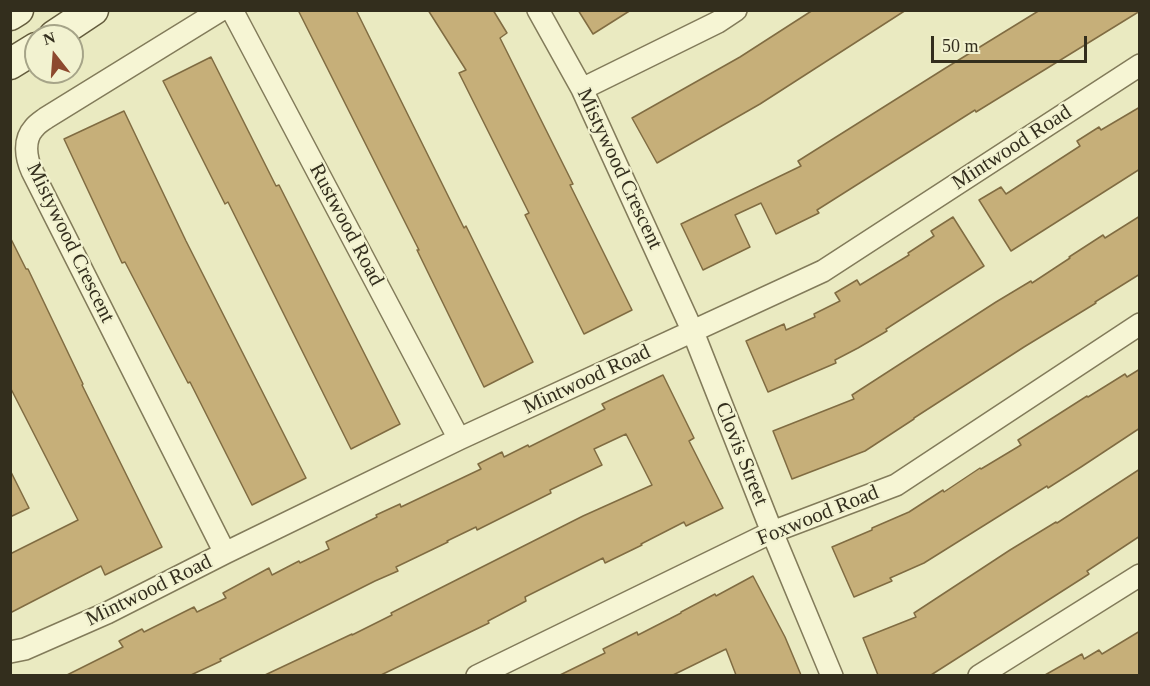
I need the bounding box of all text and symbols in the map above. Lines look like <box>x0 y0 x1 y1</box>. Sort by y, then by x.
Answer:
north arrow <box>24 24 84 84</box>
scale bar <box>934 24 1090 62</box>
text: N <box>41 28 57 48</box>
text: 50 m <box>942 36 979 56</box>
street label: Mistywood Crescent <box>571 85 667 253</box>
street label: Mintwood Road <box>948 100 1076 196</box>
street label: Mistywood Crescent <box>20 159 120 327</box>
street label: Rustwood Road <box>303 160 389 290</box>
street label: Mintwood Road <box>520 340 654 420</box>
street label: Clovis Street <box>709 399 773 509</box>
street label: Foxwood Road <box>754 480 882 552</box>
street label: Mintwood Road <box>82 550 216 632</box>

